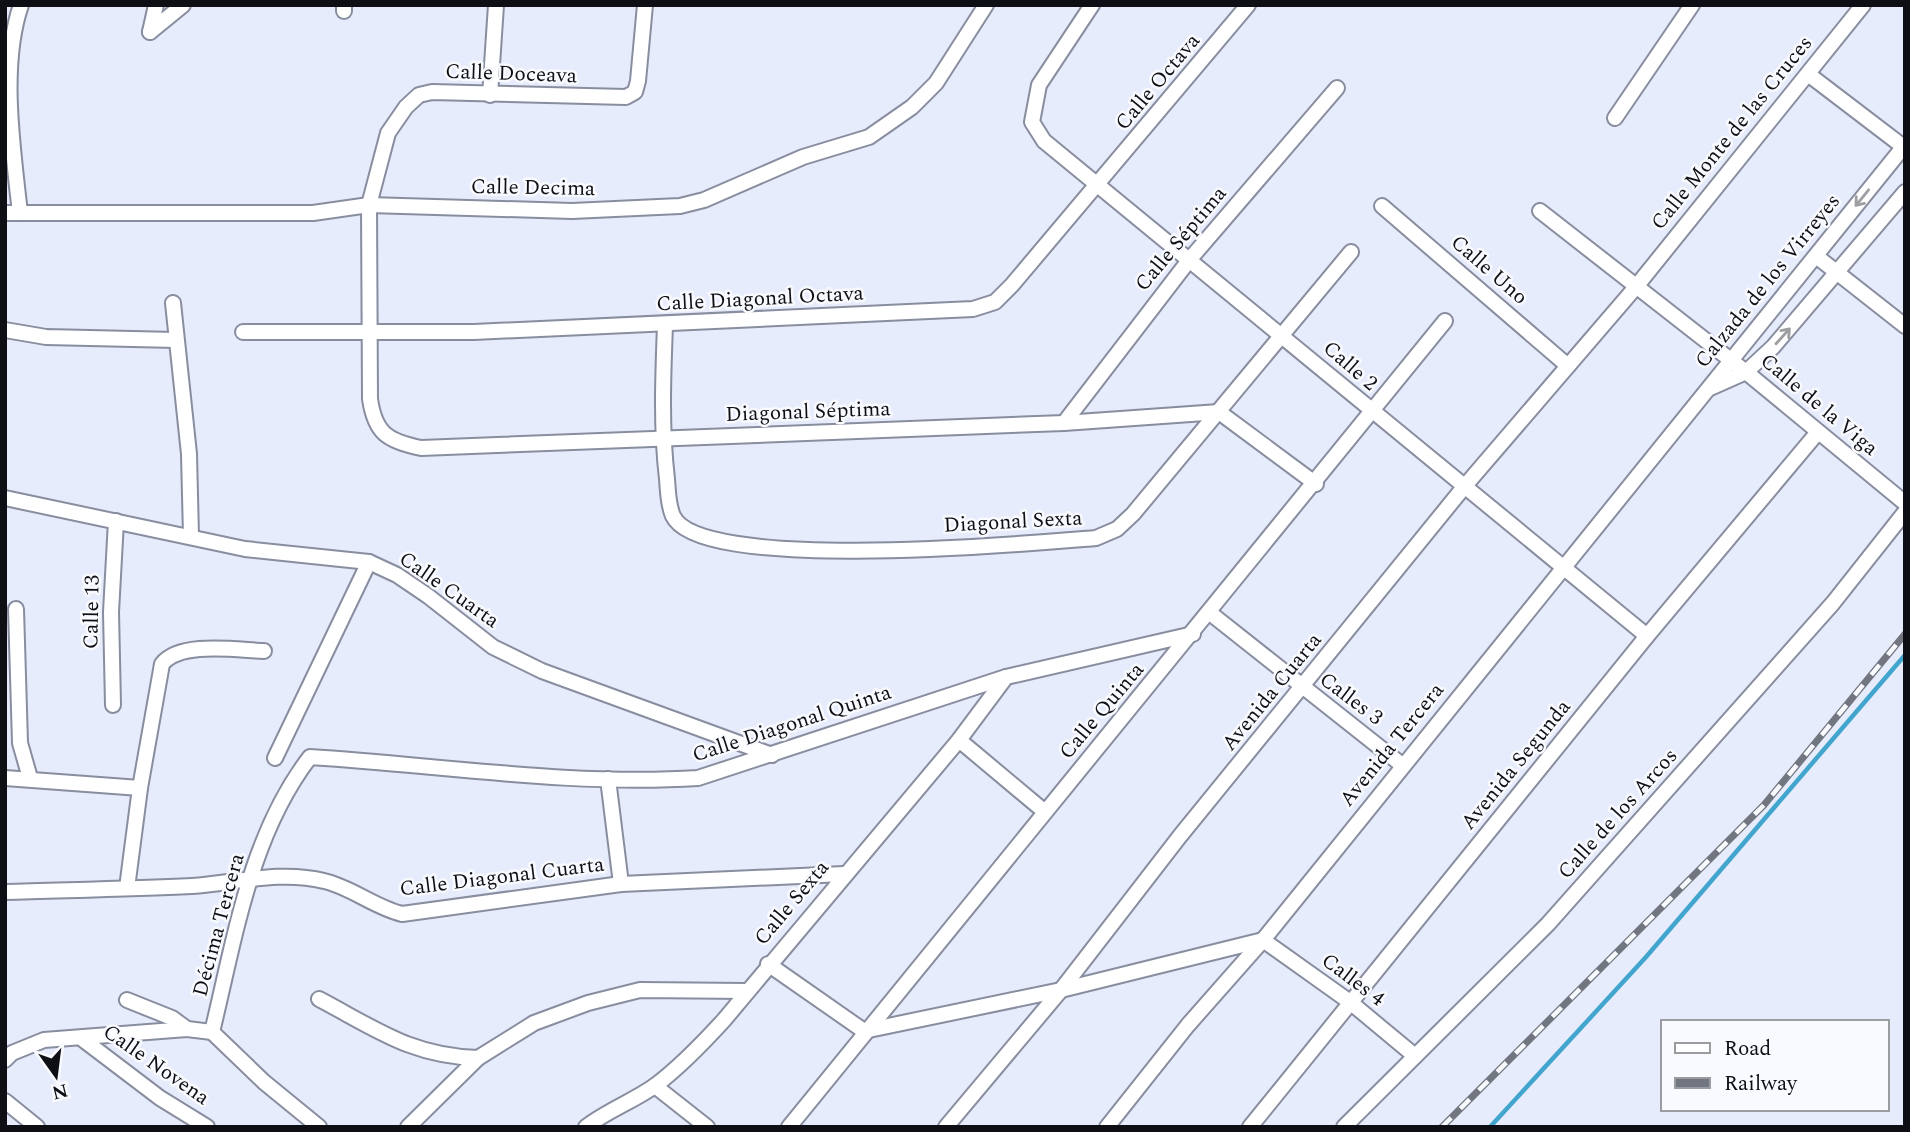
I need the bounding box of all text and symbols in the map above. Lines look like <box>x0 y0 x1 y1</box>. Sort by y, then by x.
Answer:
street label: Calle Octava <box>1108 26 1209 138</box>
street label: Calle Monte de las Cruces <box>1643 29 1821 237</box>
street label: Calle Doceava <box>445 56 578 92</box>
street label: Calle Decima <box>470 171 596 205</box>
street label: Calle Séptima <box>1127 179 1235 299</box>
street label: Calzada de los Virreyes <box>1687 187 1849 375</box>
one-way arrow <box>1854 189 1870 207</box>
street label: Calle Uno <box>1443 227 1535 313</box>
street label: Calle Diagonal Octava <box>656 278 865 320</box>
one-way arrow <box>1775 327 1791 345</box>
street label: Calle 2 <box>1315 333 1385 399</box>
street label: Calle de la Viga <box>1753 346 1886 465</box>
street label: Diagonal Séptima <box>725 393 892 431</box>
street label: Diagonal Sexta <box>943 502 1084 542</box>
street label: Calle Cuarta <box>392 543 506 637</box>
street label: Calle 13 <box>75 574 109 649</box>
street label: Avenida Cuarta <box>1214 625 1330 758</box>
street label: Calle Quinta <box>1052 655 1153 767</box>
street label: Calles 3 <box>1312 664 1390 734</box>
street label: Avenida Tercera <box>1332 675 1453 814</box>
street label: Calle Diagonal Quinta <box>688 676 896 771</box>
street label: Avenida Segunda <box>1453 692 1579 837</box>
street label: Calle de los Arcos <box>1550 741 1686 887</box>
street label: Calle Diagonal Cuarta <box>398 848 607 905</box>
street label: Décima Tercera <box>184 849 254 1000</box>
street label: Calle Sexta <box>747 853 838 953</box>
street label: Calles 4 <box>1314 945 1392 1015</box>
street label: Calle Novena <box>96 1016 217 1114</box>
legend <box>1661 1020 1889 1111</box>
text: Road <box>1724 1033 1771 1065</box>
north arrow <box>21 1041 91 1111</box>
text: Railway <box>1724 1068 1798 1100</box>
text: N <box>49 1075 71 1107</box>

